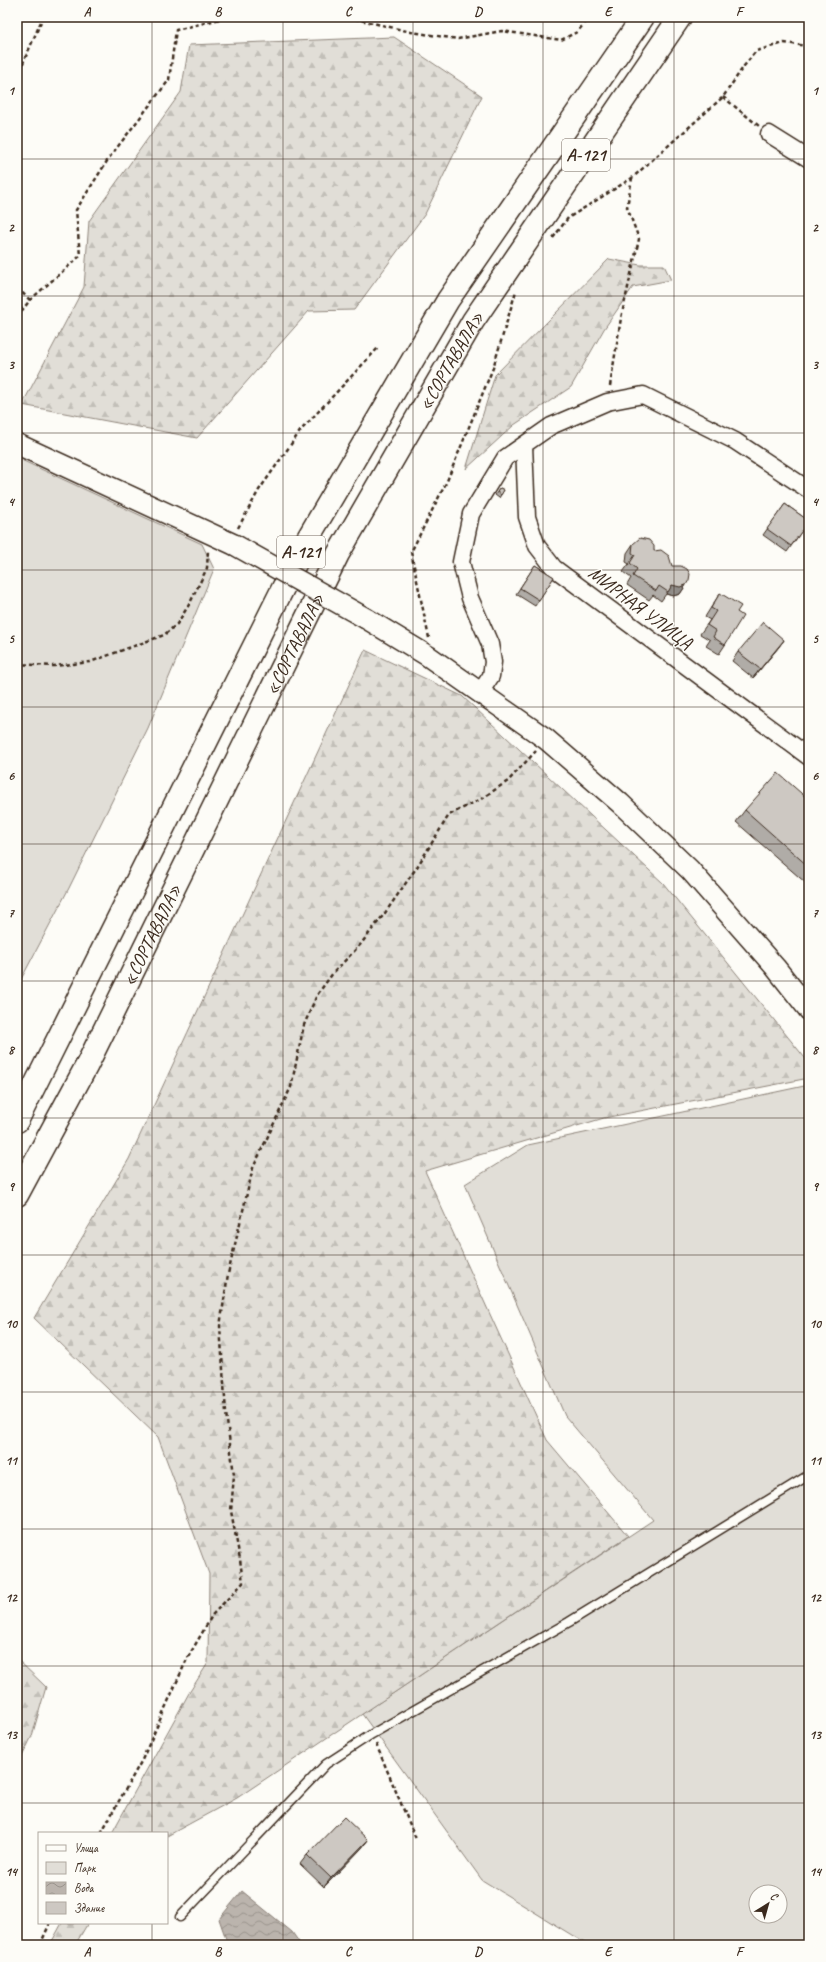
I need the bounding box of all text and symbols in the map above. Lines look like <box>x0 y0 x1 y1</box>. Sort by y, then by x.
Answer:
text: A <box>84 4 92 20</box>
text: B <box>215 4 223 20</box>
text: C <box>345 4 353 20</box>
text: D <box>474 4 483 20</box>
text: E <box>605 4 614 20</box>
text: F <box>736 4 745 20</box>
text: 1 <box>8 83 16 99</box>
text: 1 <box>812 83 820 99</box>
road number: А-121 <box>562 139 610 171</box>
text: 2 <box>8 220 15 236</box>
text: 2 <box>812 220 819 236</box>
street label: «СОРТАВАЛА» <box>413 306 489 415</box>
text: 3 <box>8 357 15 373</box>
text: 3 <box>812 357 819 373</box>
text: 4 <box>8 494 16 510</box>
text: 4 <box>812 494 820 510</box>
road number: А-121 <box>277 536 325 568</box>
street label: МИРНАЯ УЛИЦА <box>584 561 698 655</box>
street label: «СОРТАВАЛА» <box>260 589 330 699</box>
text: 5 <box>8 631 15 647</box>
text: 5 <box>812 631 819 647</box>
text: 6 <box>8 768 15 784</box>
text: 6 <box>812 768 819 784</box>
street label: «СОРТАВАЛА» <box>117 880 187 990</box>
text: 7 <box>8 905 15 921</box>
text: 7 <box>812 905 819 921</box>
text: 8 <box>8 1042 16 1058</box>
text: 8 <box>812 1042 820 1058</box>
text: 9 <box>8 1179 15 1195</box>
text: 9 <box>812 1179 819 1195</box>
text: 10 <box>5 1316 18 1332</box>
text: 10 <box>809 1316 822 1332</box>
text: 11 <box>5 1453 19 1469</box>
text: 11 <box>809 1453 823 1469</box>
text: 12 <box>5 1590 18 1606</box>
text: 12 <box>809 1590 822 1606</box>
text: 13 <box>5 1727 18 1743</box>
text: 13 <box>809 1727 822 1743</box>
legend <box>38 1832 168 1924</box>
text: Улица <box>74 1840 99 1856</box>
text: Парк <box>74 1860 97 1876</box>
text: 14 <box>5 1864 19 1880</box>
text: 14 <box>809 1864 823 1880</box>
text: Вода <box>74 1880 95 1896</box>
north arrow <box>748 1884 788 1924</box>
text: С <box>768 1889 782 1904</box>
text: Здание <box>74 1900 105 1916</box>
text: A <box>84 1944 92 1960</box>
text: B <box>215 1944 223 1960</box>
text: C <box>345 1944 353 1960</box>
text: D <box>474 1944 483 1960</box>
text: E <box>605 1944 614 1960</box>
text: F <box>736 1944 745 1960</box>

